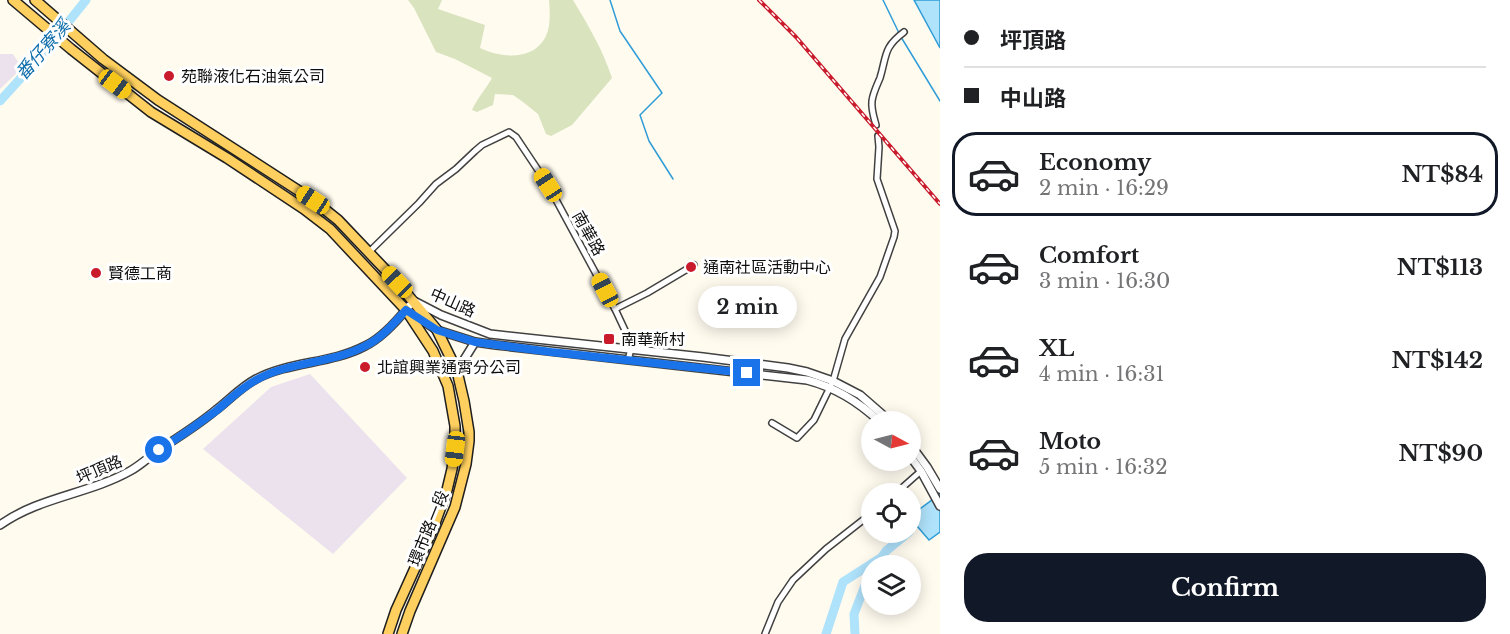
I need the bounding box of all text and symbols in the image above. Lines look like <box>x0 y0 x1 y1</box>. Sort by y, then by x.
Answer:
water label: 番仔寮溪 <box>11 13 77 84</box>
text: 坪頂路 <box>1000 27 1066 54</box>
car <box>95 66 135 102</box>
place label: 苑聯液化石油氣公司 <box>181 66 325 86</box>
marker: 苑聯液化石油氣公司 <box>162 69 176 83</box>
text: 中山路 <box>1000 85 1066 112</box>
icon: car <box>967 147 1021 201</box>
text: Economy <box>1039 149 1151 176</box>
text: NT$84 <box>1401 161 1483 188</box>
car <box>531 165 565 205</box>
text: 2 min · 16:29 <box>1039 176 1169 200</box>
car <box>293 183 333 217</box>
street label: 南華路 <box>569 207 609 259</box>
icon: car <box>967 240 1021 294</box>
text: Comfort <box>1039 242 1139 269</box>
text: NT$113 <box>1397 254 1483 281</box>
place label: 通南社區活動中心 <box>703 257 831 277</box>
marker: 通南社區活動中心 <box>684 260 698 274</box>
place label: 賢德工商 <box>108 263 172 283</box>
car <box>378 263 416 301</box>
marker: 賢德工商 <box>89 266 103 280</box>
text: 3 min · 16:30 <box>1039 269 1170 293</box>
car <box>589 270 621 310</box>
street label: 中山路 <box>427 283 479 321</box>
callout: 2 min <box>698 286 796 328</box>
text: 2 min <box>716 295 779 319</box>
place label: 南華新村 <box>621 329 685 349</box>
marker: 南華新村 <box>602 332 616 346</box>
icon: car <box>967 333 1021 387</box>
text: XL <box>1039 335 1074 362</box>
text: NT$142 <box>1391 347 1483 374</box>
place label: 北誼興業通霄分公司 <box>377 357 521 377</box>
route end <box>733 359 760 386</box>
marker: 北誼興業通霄分公司 <box>358 360 372 374</box>
text: 4 min · 16:31 <box>1039 362 1164 386</box>
north arrow <box>861 411 921 471</box>
map controls <box>861 411 921 615</box>
icon: car <box>967 426 1021 480</box>
text: Moto <box>1039 428 1101 455</box>
car <box>444 430 466 468</box>
route start <box>145 436 172 463</box>
text: NT$90 <box>1399 440 1483 467</box>
street label: 坪頂路 <box>73 450 125 488</box>
text: 5 min · 16:32 <box>1039 455 1167 479</box>
button: locate <box>861 483 921 543</box>
street label: 環市路一段 <box>404 487 452 569</box>
button: Confirm <box>964 553 1486 622</box>
button: layers <box>861 555 921 615</box>

